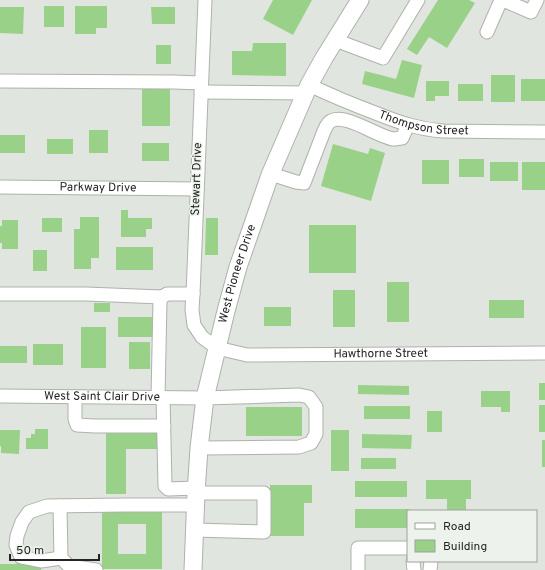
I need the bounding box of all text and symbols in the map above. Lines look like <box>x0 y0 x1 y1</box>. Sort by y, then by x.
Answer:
street label: Thompson Street <box>376 107 469 139</box>
street label: Stewart Drive <box>188 142 206 216</box>
street label: Parkway Drive <box>59 180 137 196</box>
street label: West Pioneer Drive <box>215 222 260 325</box>
street label: Hawthorne Street <box>333 346 428 362</box>
street label: West Saint Clair Drive <box>44 388 160 406</box>
legend <box>407 510 537 562</box>
text: Road <box>443 519 471 535</box>
scale bar <box>10 536 99 562</box>
text: Building <box>443 539 487 555</box>
text: 50 m <box>16 543 44 559</box>

